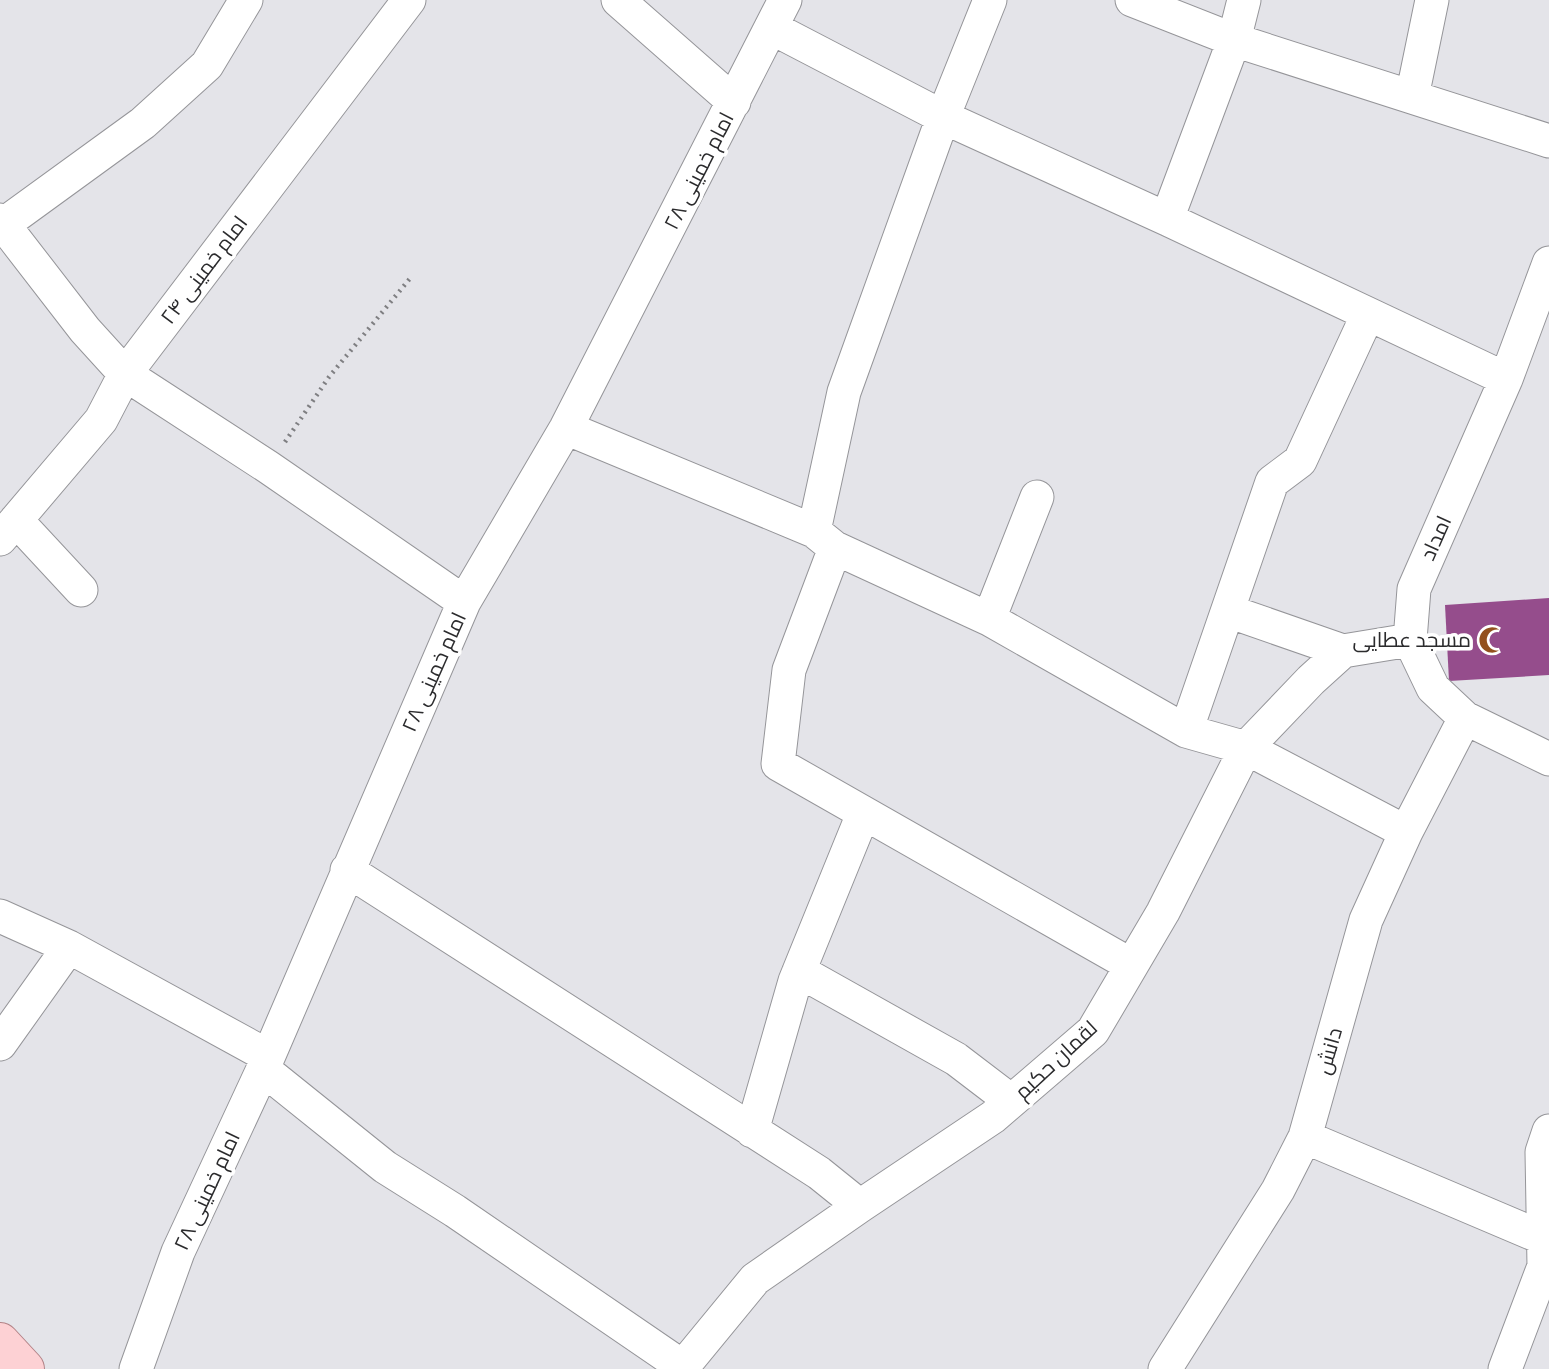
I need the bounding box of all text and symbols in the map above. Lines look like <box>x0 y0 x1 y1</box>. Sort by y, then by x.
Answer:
street label: امام خمینی ۲۸ <box>657 107 741 235</box>
street label: امام خمینی ۲۴ <box>154 210 254 330</box>
street label: امداد <box>1414 511 1457 564</box>
street label: امام خمینی ۲۸ <box>395 608 473 736</box>
mosque icon: مسجد عطایی <box>1477 625 1507 655</box>
place label: مسجد عطایی <box>1353 626 1471 653</box>
street label: لقمان حکیم <box>1009 1014 1103 1106</box>
street label: دانش <box>1309 1024 1348 1077</box>
street label: امام خمینی ۲۸ <box>167 1127 247 1255</box>

